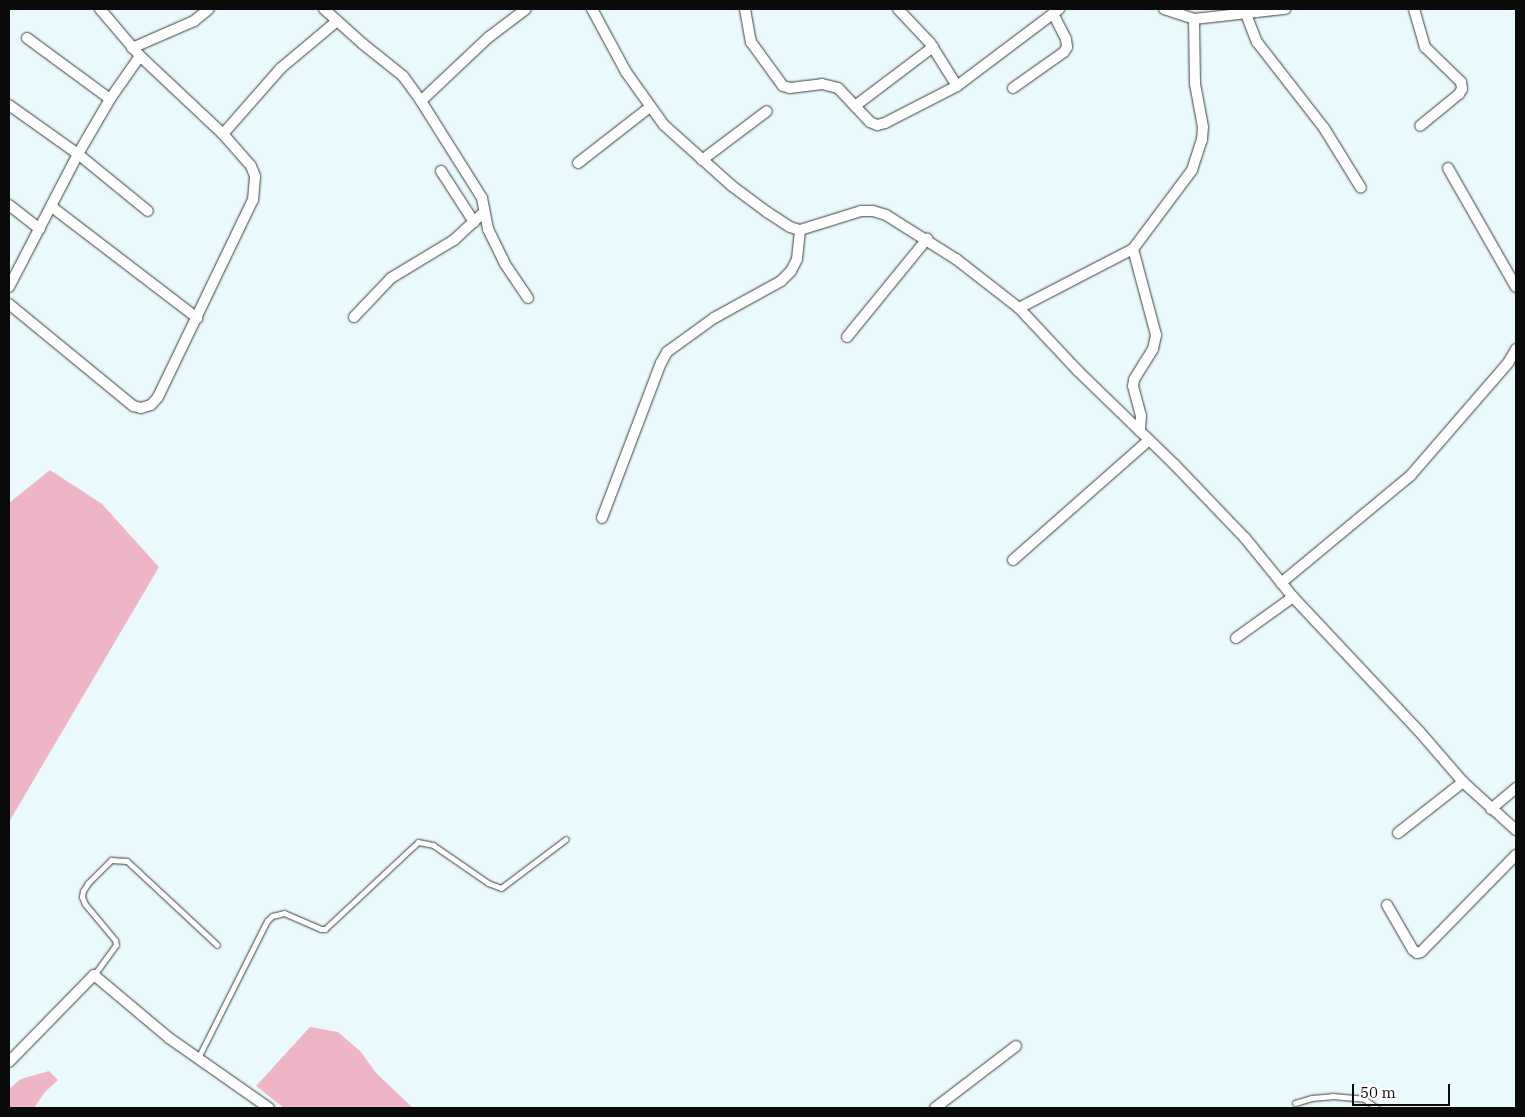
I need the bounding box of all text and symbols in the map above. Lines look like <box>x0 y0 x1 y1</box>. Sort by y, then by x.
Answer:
scale bar <box>1355 1074 1452 1106</box>
text: 50 m <box>1360 1083 1396 1102</box>

